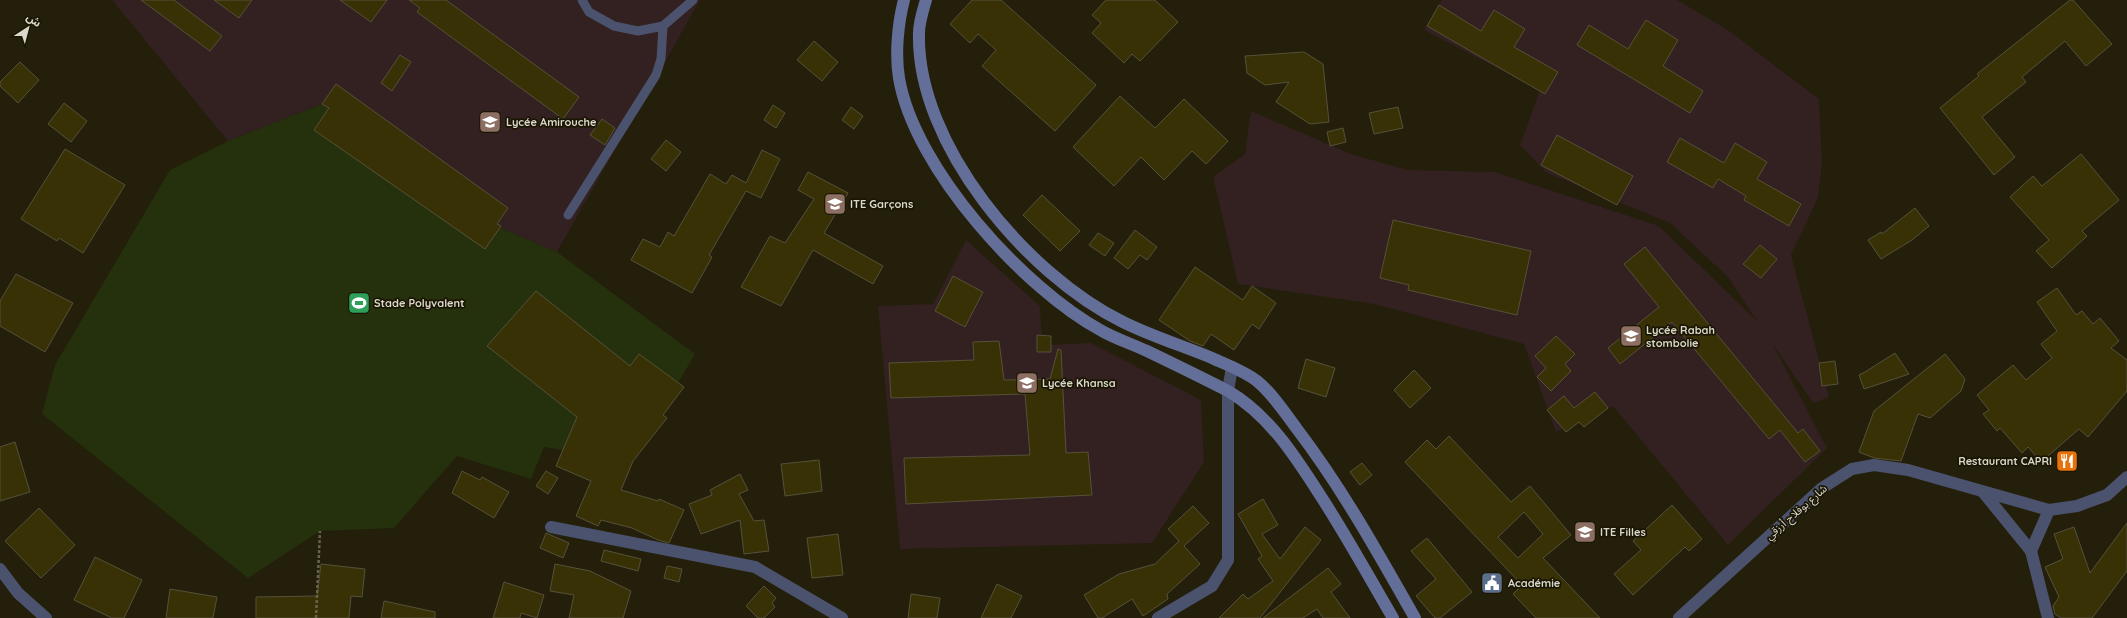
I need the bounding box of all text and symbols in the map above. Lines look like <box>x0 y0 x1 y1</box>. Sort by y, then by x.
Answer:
north arrow <box>8 8 48 48</box>
text: ش <box>24 10 44 30</box>
school or university icon: Lycée Amirouche <box>477 109 503 135</box>
place label: Lycée Amirouche <box>506 115 597 129</box>
school or university icon: ITE Garçons <box>822 191 848 217</box>
place label: ITE Garçons <box>850 197 913 211</box>
sports icon: Stade Polyvalent <box>346 290 372 316</box>
place label: Stade Polyvalent <box>374 296 465 310</box>
school or university icon: Lycée Rabah stombolie <box>1618 323 1644 349</box>
place label: Lycée Rabah stombolie <box>1646 323 1715 350</box>
school or university icon: Lycée Khansa <box>1014 370 1040 396</box>
place label: Lycée Khansa <box>1042 376 1116 390</box>
restaurant icon: Restaurant CAPRI <box>2054 448 2080 474</box>
place label: Restaurant CAPRI <box>1958 454 2052 468</box>
street label: شارع بوفلاح أرزقي <box>1762 481 1832 545</box>
school or university icon: ITE Filles <box>1572 519 1598 545</box>
place label: ITE Filles <box>1600 525 1646 539</box>
public building icon: Académie <box>1479 570 1505 596</box>
place label: Académie <box>1508 576 1561 590</box>

